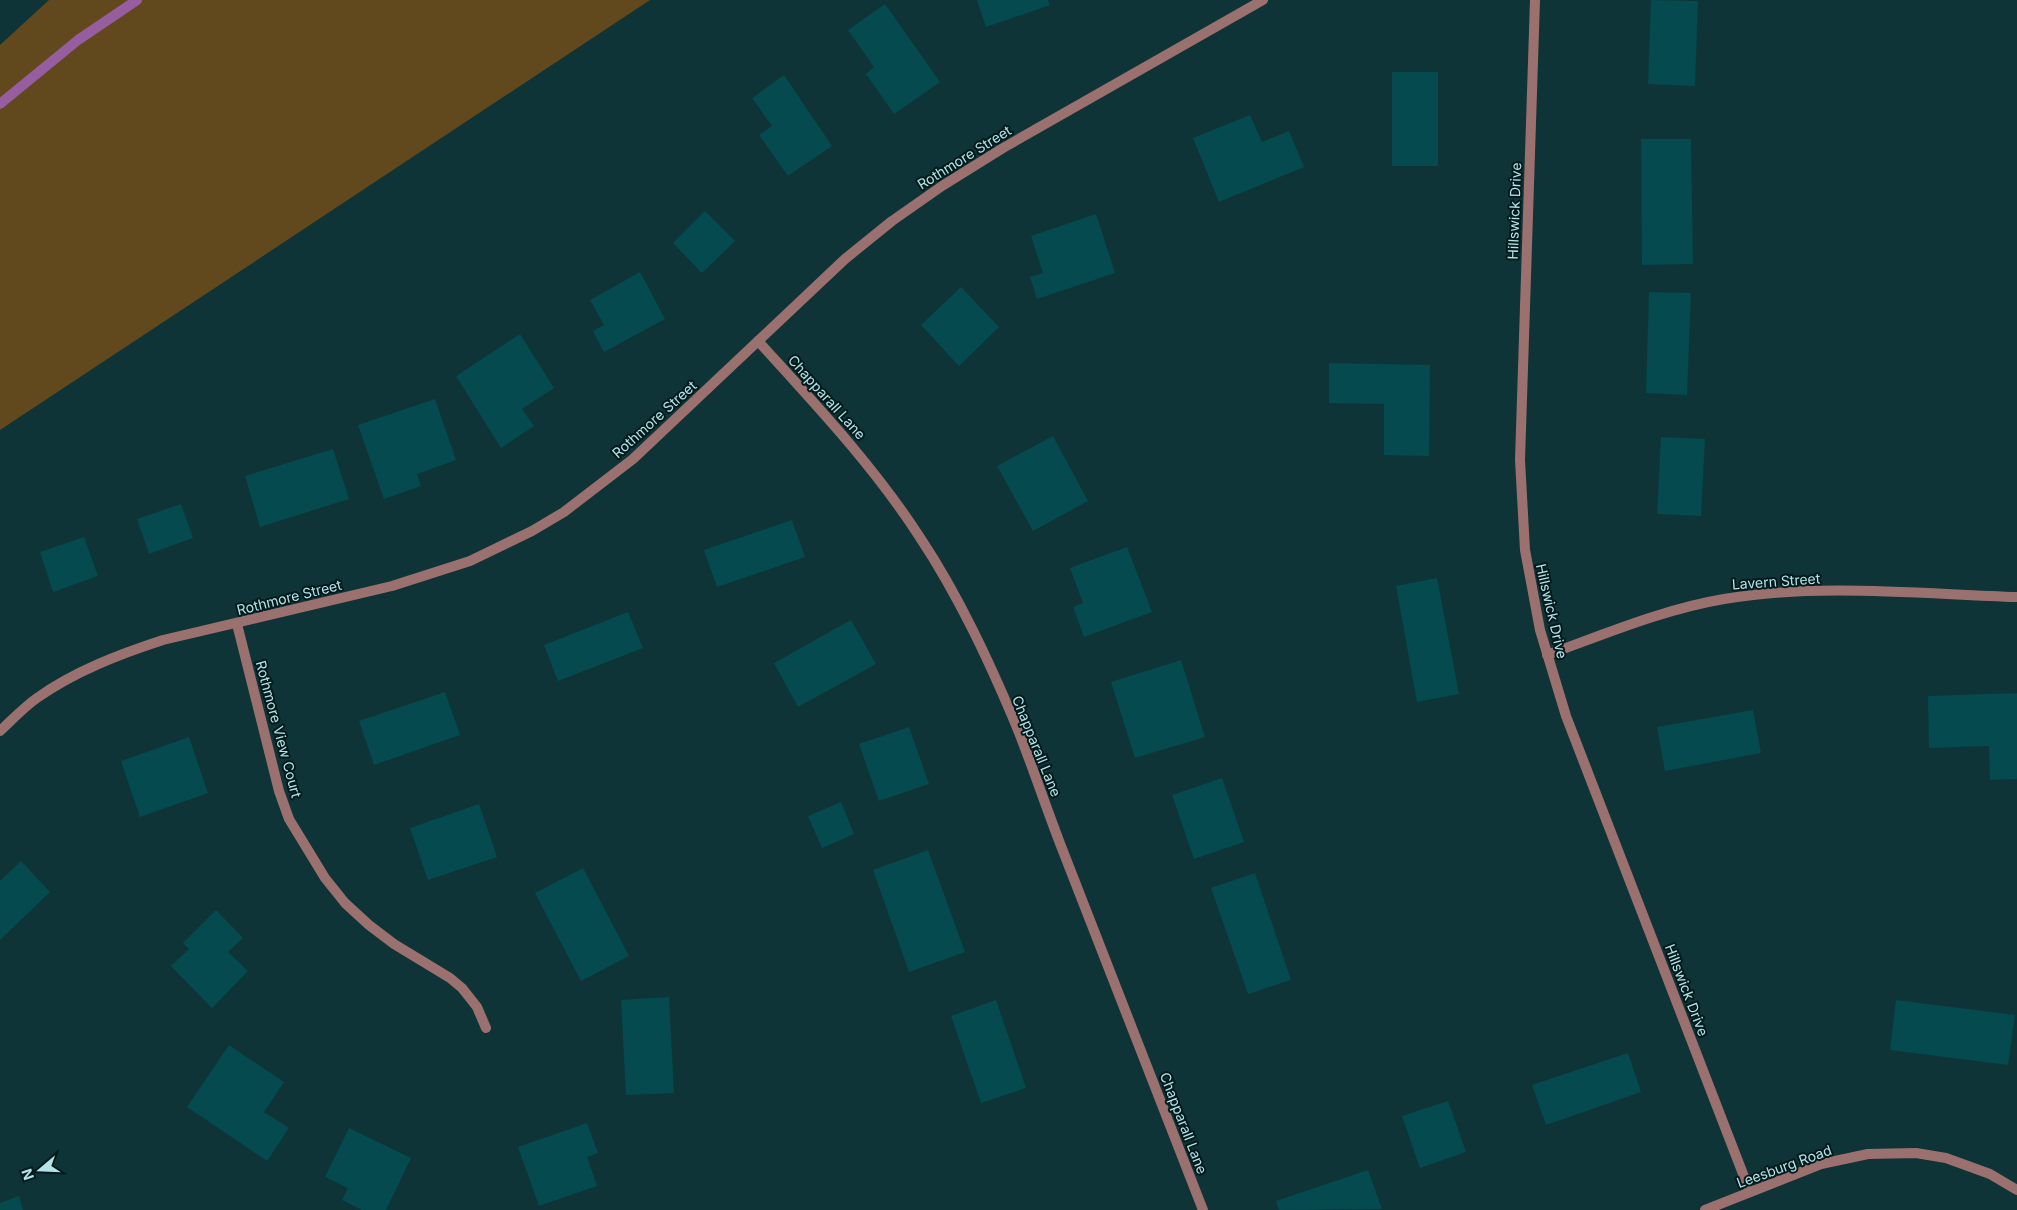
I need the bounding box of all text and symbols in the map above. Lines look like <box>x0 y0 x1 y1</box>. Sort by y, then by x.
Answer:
street label: Rothmore Street <box>914 121 1014 193</box>
street label: Hillswick Drive <box>1504 162 1524 260</box>
street label: Chapparall Lane <box>785 351 869 443</box>
street label: Rothmore Street <box>608 376 700 461</box>
street label: Hillswick Drive <box>1533 562 1571 660</box>
street label: Lavern Street <box>1731 569 1821 593</box>
street label: Rothmore Street <box>235 576 344 618</box>
street label: Rothmore View Court <box>253 659 306 800</box>
street label: Chapparall Lane <box>1009 693 1065 799</box>
street label: Hillswick Drive <box>1662 942 1712 1038</box>
street label: Chapparall Lane <box>1157 1070 1211 1176</box>
street label: Leesburg Road <box>1734 1141 1834 1191</box>
north arrow <box>15 1145 65 1195</box>
text: N <box>17 1167 37 1182</box>

